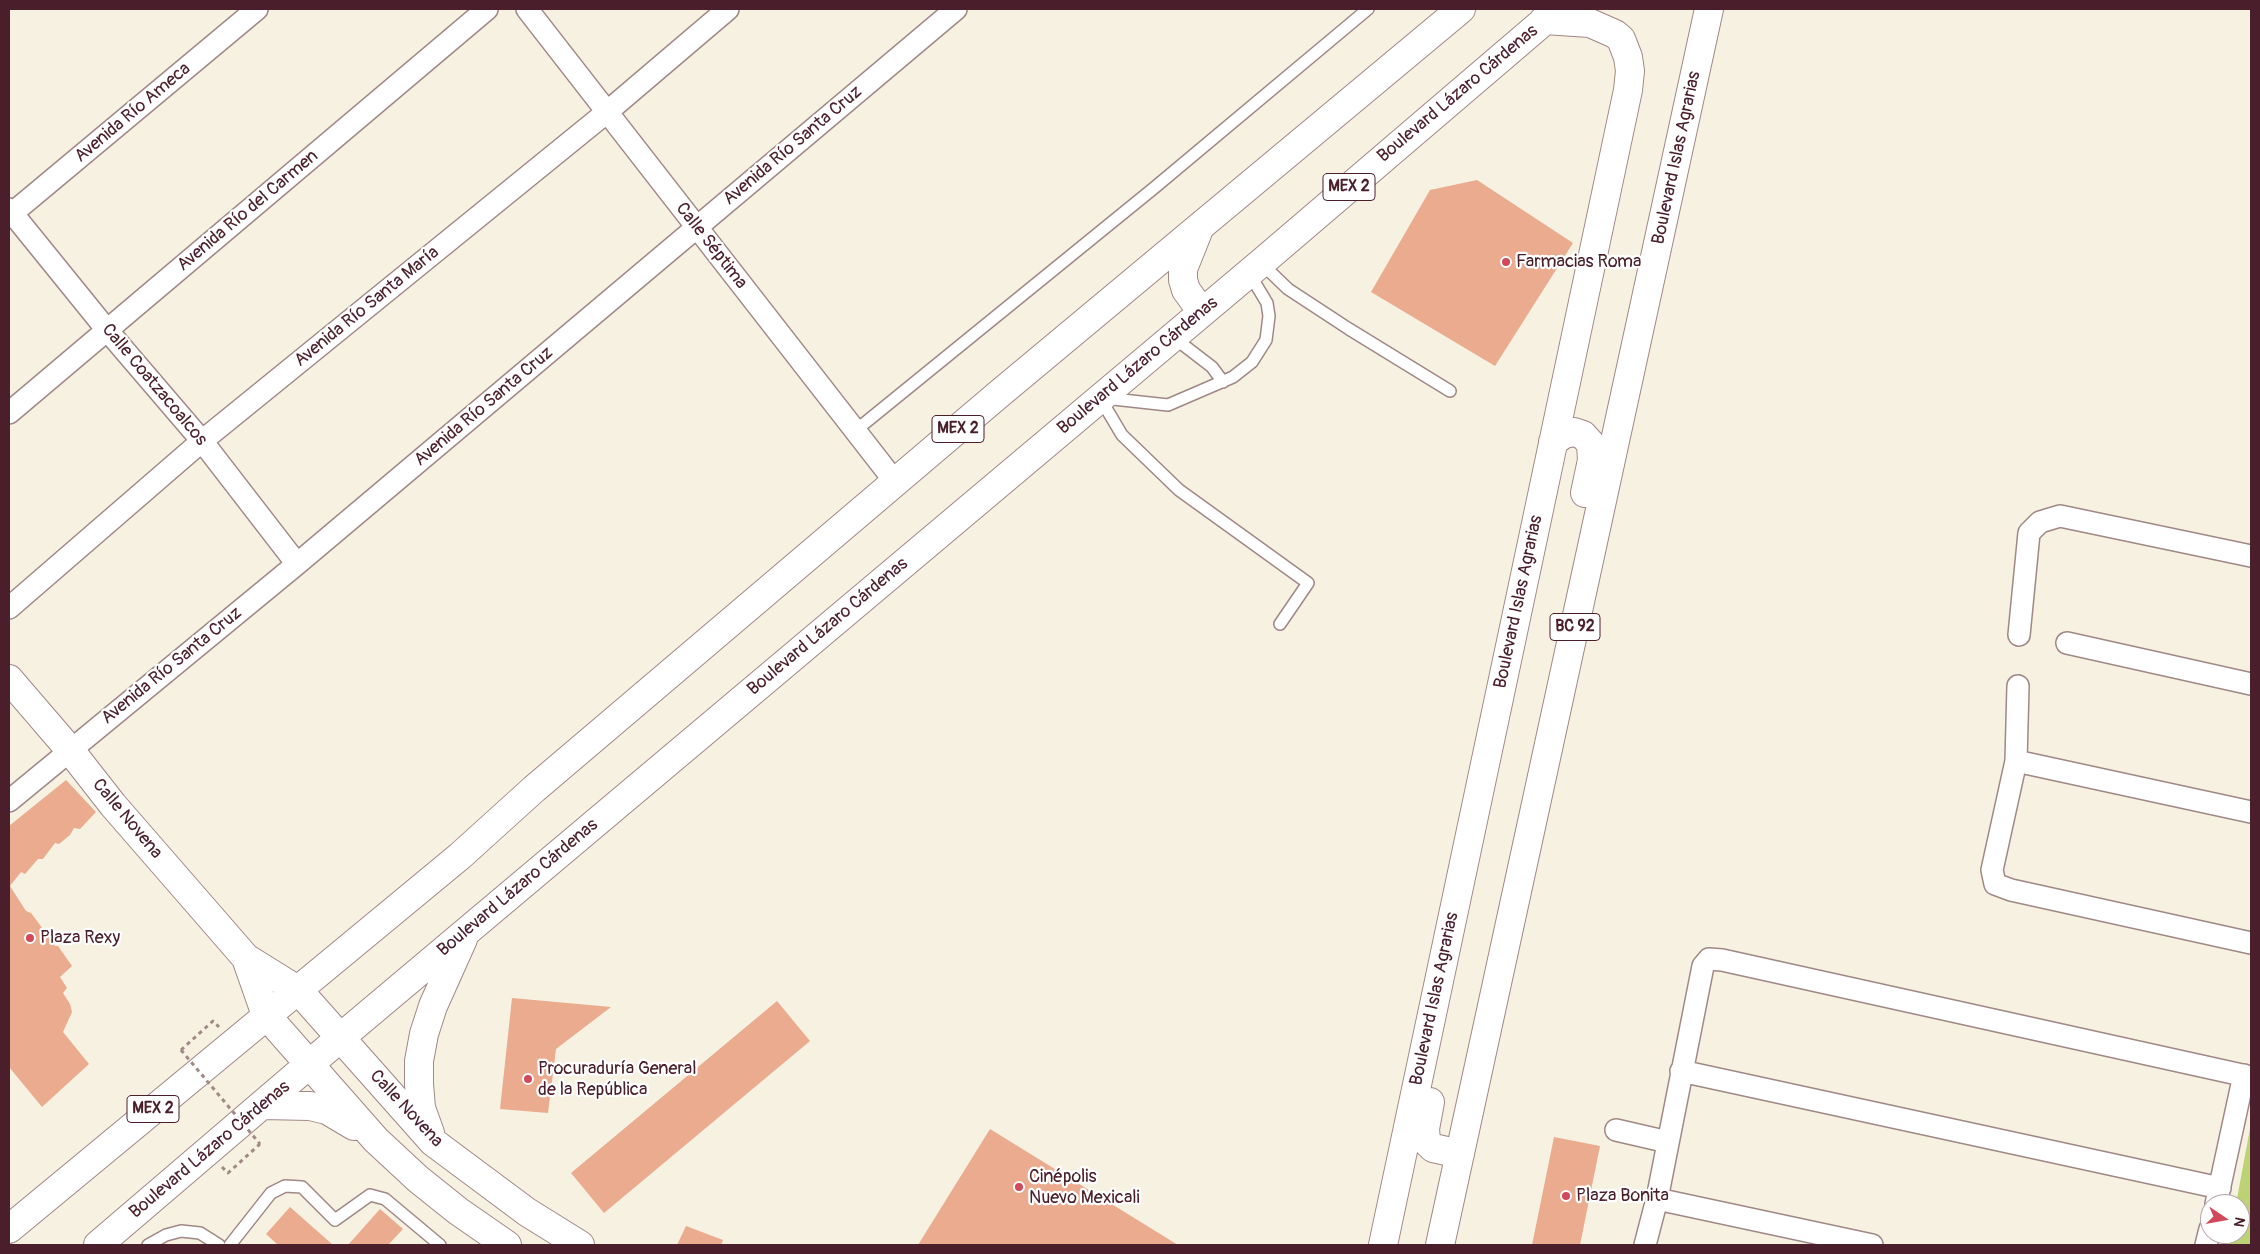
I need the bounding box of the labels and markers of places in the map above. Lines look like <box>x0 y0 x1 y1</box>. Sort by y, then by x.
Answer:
place label: Farmacias Roma <box>1516 251 1641 273</box>
marker: Farmacias Roma <box>1500 256 1512 268</box>
place label: Plaza Rexy <box>40 927 120 949</box>
marker: Plaza Rexy <box>24 932 36 944</box>
place label: Procuraduría General de la República <box>538 1058 697 1100</box>
marker: Procuraduría General de la República <box>522 1073 534 1085</box>
place label: Cinépolis Nuevo Mexicali <box>1029 1166 1140 1208</box>
marker: Cinépolis Nuevo Mexicali <box>1013 1181 1025 1193</box>
place label: Plaza Bonita <box>1576 1185 1669 1207</box>
marker: Plaza Bonita <box>1560 1190 1572 1202</box>

